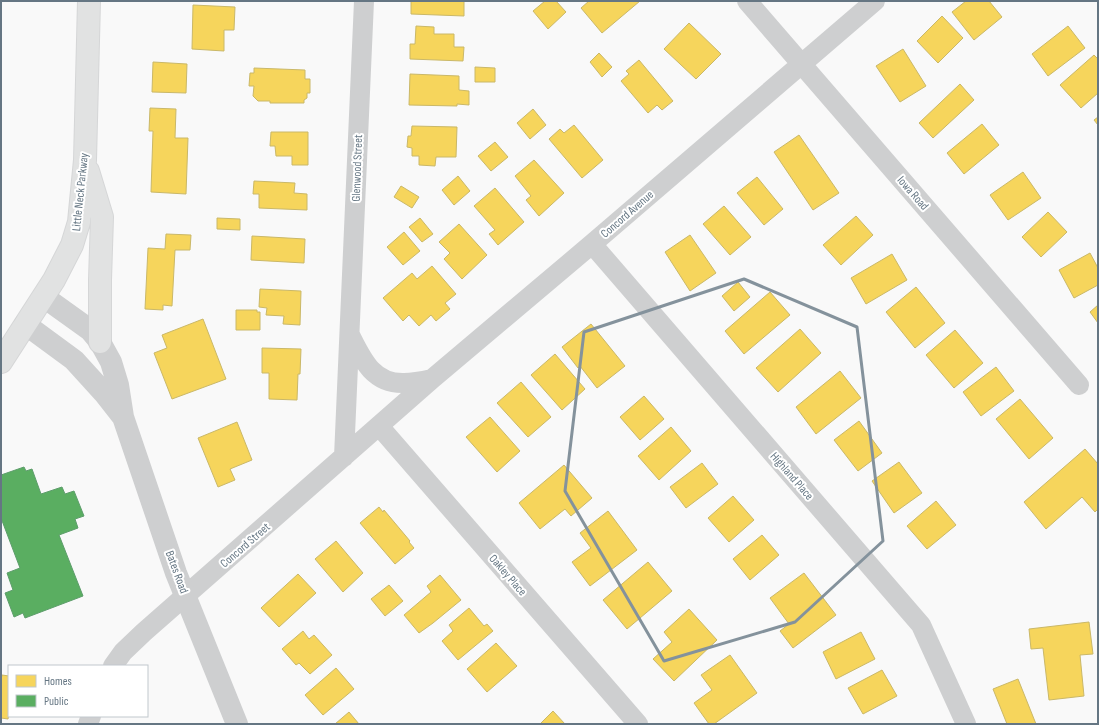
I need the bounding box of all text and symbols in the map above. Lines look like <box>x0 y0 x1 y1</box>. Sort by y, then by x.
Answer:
street label: Glenwood Street <box>349 134 366 202</box>
street label: Little Neck Parkway <box>69 152 92 232</box>
street label: Iowa Road <box>894 173 932 214</box>
street label: Concord Avenue <box>598 187 657 241</box>
street label: Highland Place <box>767 449 817 504</box>
street label: Concord Street <box>217 519 274 571</box>
street label: Bates Road <box>162 549 191 596</box>
street label: Oakley Place <box>486 552 530 599</box>
legend <box>8 665 148 717</box>
text: Homes <box>44 674 72 689</box>
text: Public <box>44 694 69 709</box>

